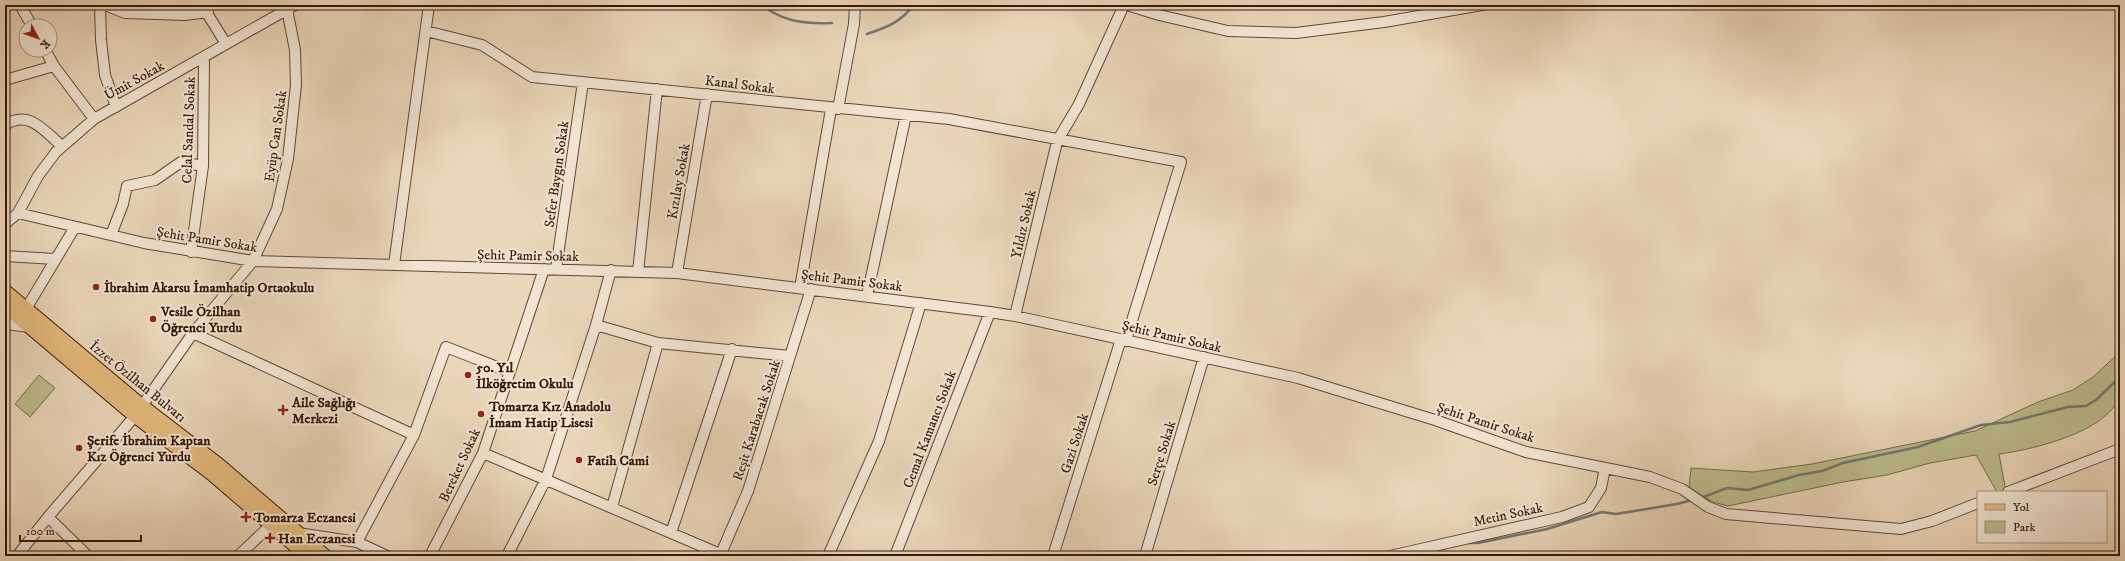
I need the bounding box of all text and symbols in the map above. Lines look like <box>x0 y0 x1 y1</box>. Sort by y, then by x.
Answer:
north arrow <box>18 18 58 58</box>
text: K <box>37 36 53 52</box>
street label: Ümit Sokak <box>101 57 168 105</box>
street label: Kanal Sokak <box>704 72 776 98</box>
street label: Celal Sandal Sokak <box>178 76 200 184</box>
street label: Eyüp Can Sokak <box>261 89 291 183</box>
street label: Sefer Baygın Sokak <box>541 120 573 229</box>
street label: Kızılay Sokak <box>663 142 695 221</box>
street label: Yıldız Sokak <box>1007 188 1041 260</box>
street label: Şehit Pamir Sokak <box>155 223 259 257</box>
street label: Şehit Pamir Sokak <box>477 246 579 266</box>
street label: Şehit Pamir Sokak <box>800 266 904 296</box>
place label: İbrahim Akarsu İmamhatip Ortaokulu <box>104 279 315 297</box>
marker: İbrahim Akarsu İmamhatip Ortaokulu <box>91 282 101 292</box>
place label: Vesile Özilhan Öğrenci Yurdu <box>160 303 242 337</box>
marker: Vesile Özilhan Öğrenci Yurdu <box>148 314 158 324</box>
street label: Şehit Pamir Sokak <box>1120 317 1223 357</box>
street label: İzzet Özilhan Bulvarı <box>85 337 190 427</box>
street label: Reşit Karabacak Sokak <box>729 358 785 483</box>
place label: 50. Yıl İlköğretim Okulu <box>475 359 574 393</box>
street label: Cemal Kamancı Sokak <box>899 368 961 491</box>
marker: 50. Yıl İlköğretim Okulu <box>463 370 473 380</box>
place label: Aile Sağlığı Merkezi <box>291 394 356 428</box>
place label: Tomarza Kız Anadolu İmam Hatip Lisesi <box>488 398 611 432</box>
street label: Şehit Pamir Sokak <box>1434 399 1537 447</box>
marker: Aile Sağlığı Merkezi <box>277 404 289 416</box>
marker: Tomarza Kız Anadolu İmam Hatip Lisesi <box>476 409 486 419</box>
street label: Gazi Sokak <box>1057 411 1093 476</box>
street label: Serçe Sokak <box>1144 419 1180 488</box>
street label: Bereket Sokak <box>435 425 485 505</box>
place label: Şerife İbrahim Kaptan Kız Öğrenci Yurdu <box>87 432 211 466</box>
marker: Şerife İbrahim Kaptan Kız Öğrenci Yurdu <box>74 443 84 453</box>
place label: Fatih Cami <box>587 452 649 470</box>
marker: Fatih Cami <box>574 455 584 465</box>
legend <box>1977 491 2107 543</box>
street label: Metin Sokak <box>1472 499 1545 531</box>
text: Yol <box>2013 500 2030 515</box>
place label: Tomarza Eczanesi <box>253 509 356 527</box>
marker: Tomarza Eczanesi <box>241 512 251 522</box>
scale bar <box>20 517 141 543</box>
text: Park <box>2013 520 2035 535</box>
text: 100 m <box>26 524 55 539</box>
place label: Han Eczanesi <box>278 530 356 548</box>
marker: Han Eczanesi <box>265 533 275 543</box>

